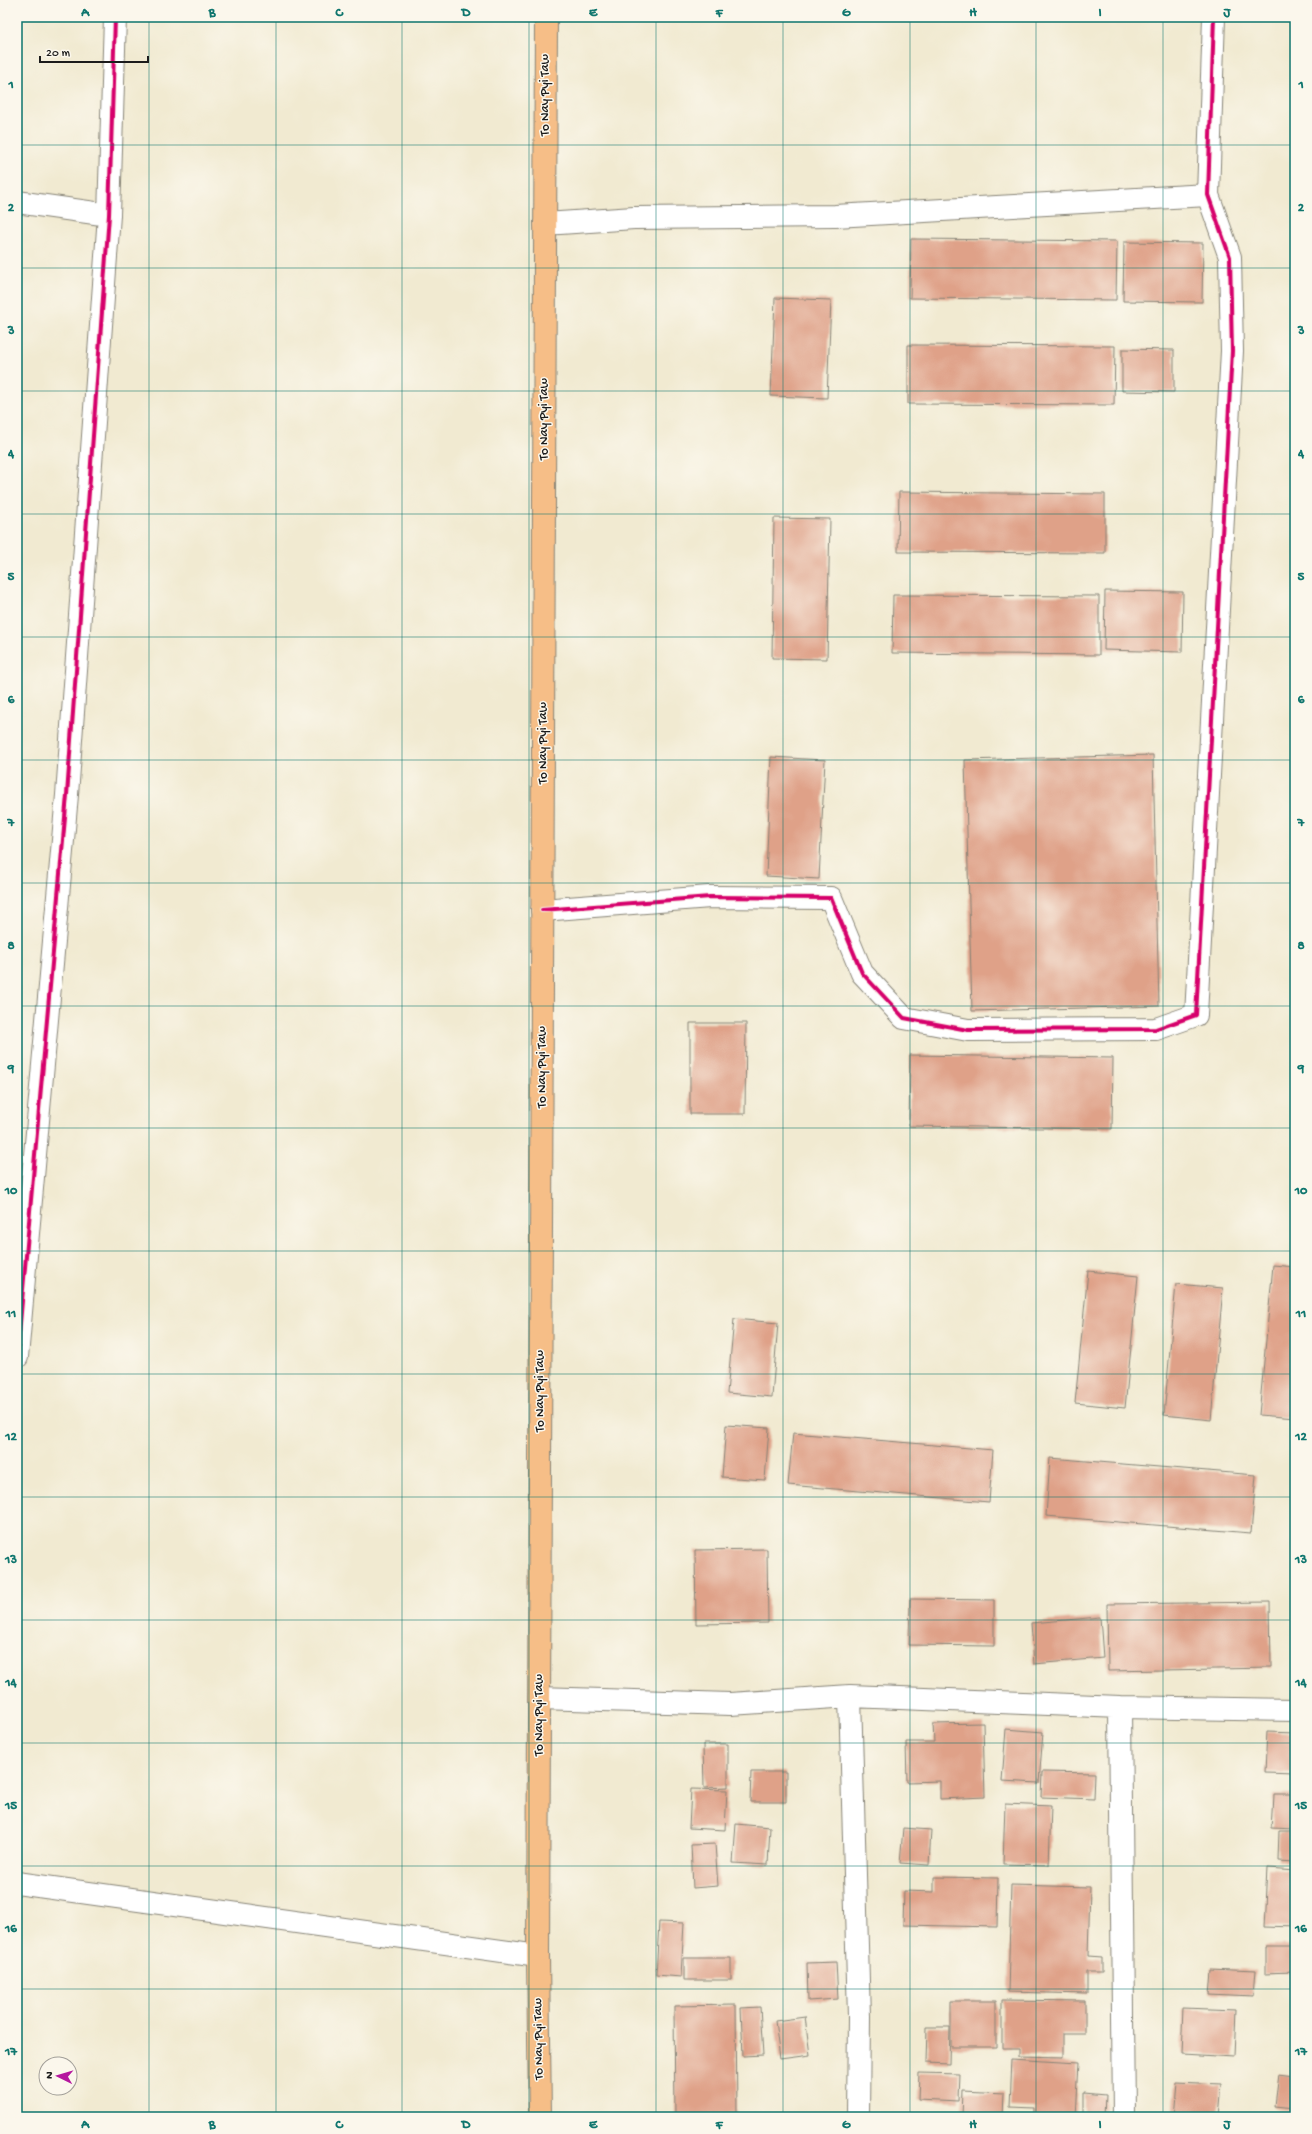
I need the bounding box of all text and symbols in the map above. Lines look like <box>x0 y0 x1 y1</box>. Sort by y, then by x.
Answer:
text: A <box>80 6 90 21</box>
text: B <box>208 6 217 21</box>
text: C <box>334 6 344 21</box>
text: D <box>461 6 471 21</box>
text: E <box>589 6 598 21</box>
text: F <box>715 6 724 21</box>
text: G <box>842 6 851 21</box>
text: H <box>969 6 977 21</box>
text: I <box>1098 6 1102 21</box>
text: J <box>1223 6 1232 21</box>
scale bar <box>40 38 148 64</box>
text: 20 m <box>46 47 71 61</box>
street label: To Nay Pyi Taw <box>538 54 553 137</box>
text: 1 <box>7 78 14 93</box>
text: 1 <box>1297 78 1304 93</box>
text: 2 <box>8 201 15 216</box>
text: 2 <box>1298 201 1305 216</box>
text: 3 <box>7 324 15 339</box>
text: 3 <box>1297 324 1305 339</box>
street label: To Nay Pyi Taw <box>537 378 552 461</box>
text: 4 <box>7 447 15 462</box>
text: 4 <box>1297 447 1305 462</box>
text: 5 <box>8 570 15 585</box>
text: 5 <box>1298 570 1305 585</box>
text: 6 <box>8 693 15 708</box>
text: 6 <box>1298 693 1305 708</box>
street label: To Nay Pyi Taw <box>536 702 551 785</box>
text: 7 <box>7 816 16 831</box>
text: 7 <box>1297 816 1306 831</box>
text: 8 <box>7 939 15 954</box>
text: 8 <box>1297 939 1305 954</box>
street label: To Nay Pyi Taw <box>535 1026 550 1109</box>
text: 9 <box>7 1062 15 1077</box>
text: 9 <box>1297 1062 1305 1077</box>
text: 10 <box>4 1184 18 1199</box>
text: 10 <box>1294 1184 1308 1199</box>
text: 11 <box>5 1307 16 1322</box>
text: 11 <box>1295 1307 1306 1322</box>
street label: To Nay Pyi Taw <box>533 1350 548 1433</box>
text: 12 <box>4 1430 17 1445</box>
text: 12 <box>1294 1430 1307 1445</box>
text: 13 <box>4 1553 17 1568</box>
text: 13 <box>1294 1553 1307 1568</box>
street label: To Nay Pyi Taw <box>532 1674 547 1757</box>
text: 14 <box>4 1676 18 1691</box>
text: 14 <box>1294 1676 1308 1691</box>
text: 15 <box>4 1799 17 1814</box>
text: 15 <box>1294 1799 1307 1814</box>
text: 16 <box>4 1922 17 1937</box>
text: 16 <box>1294 1922 1307 1937</box>
street label: To Nay Pyi Taw <box>531 1998 547 2081</box>
text: 17 <box>4 2045 18 2060</box>
text: 17 <box>1294 2045 1308 2060</box>
north arrow <box>38 2056 78 2096</box>
text: N <box>44 2071 56 2079</box>
text: A <box>80 2118 90 2133</box>
text: B <box>208 2118 217 2133</box>
text: C <box>334 2118 344 2133</box>
text: D <box>461 2118 471 2133</box>
text: E <box>589 2118 598 2133</box>
text: F <box>715 2118 724 2133</box>
text: G <box>842 2118 851 2133</box>
text: H <box>969 2118 977 2133</box>
text: I <box>1098 2118 1102 2133</box>
text: J <box>1223 2118 1232 2133</box>

